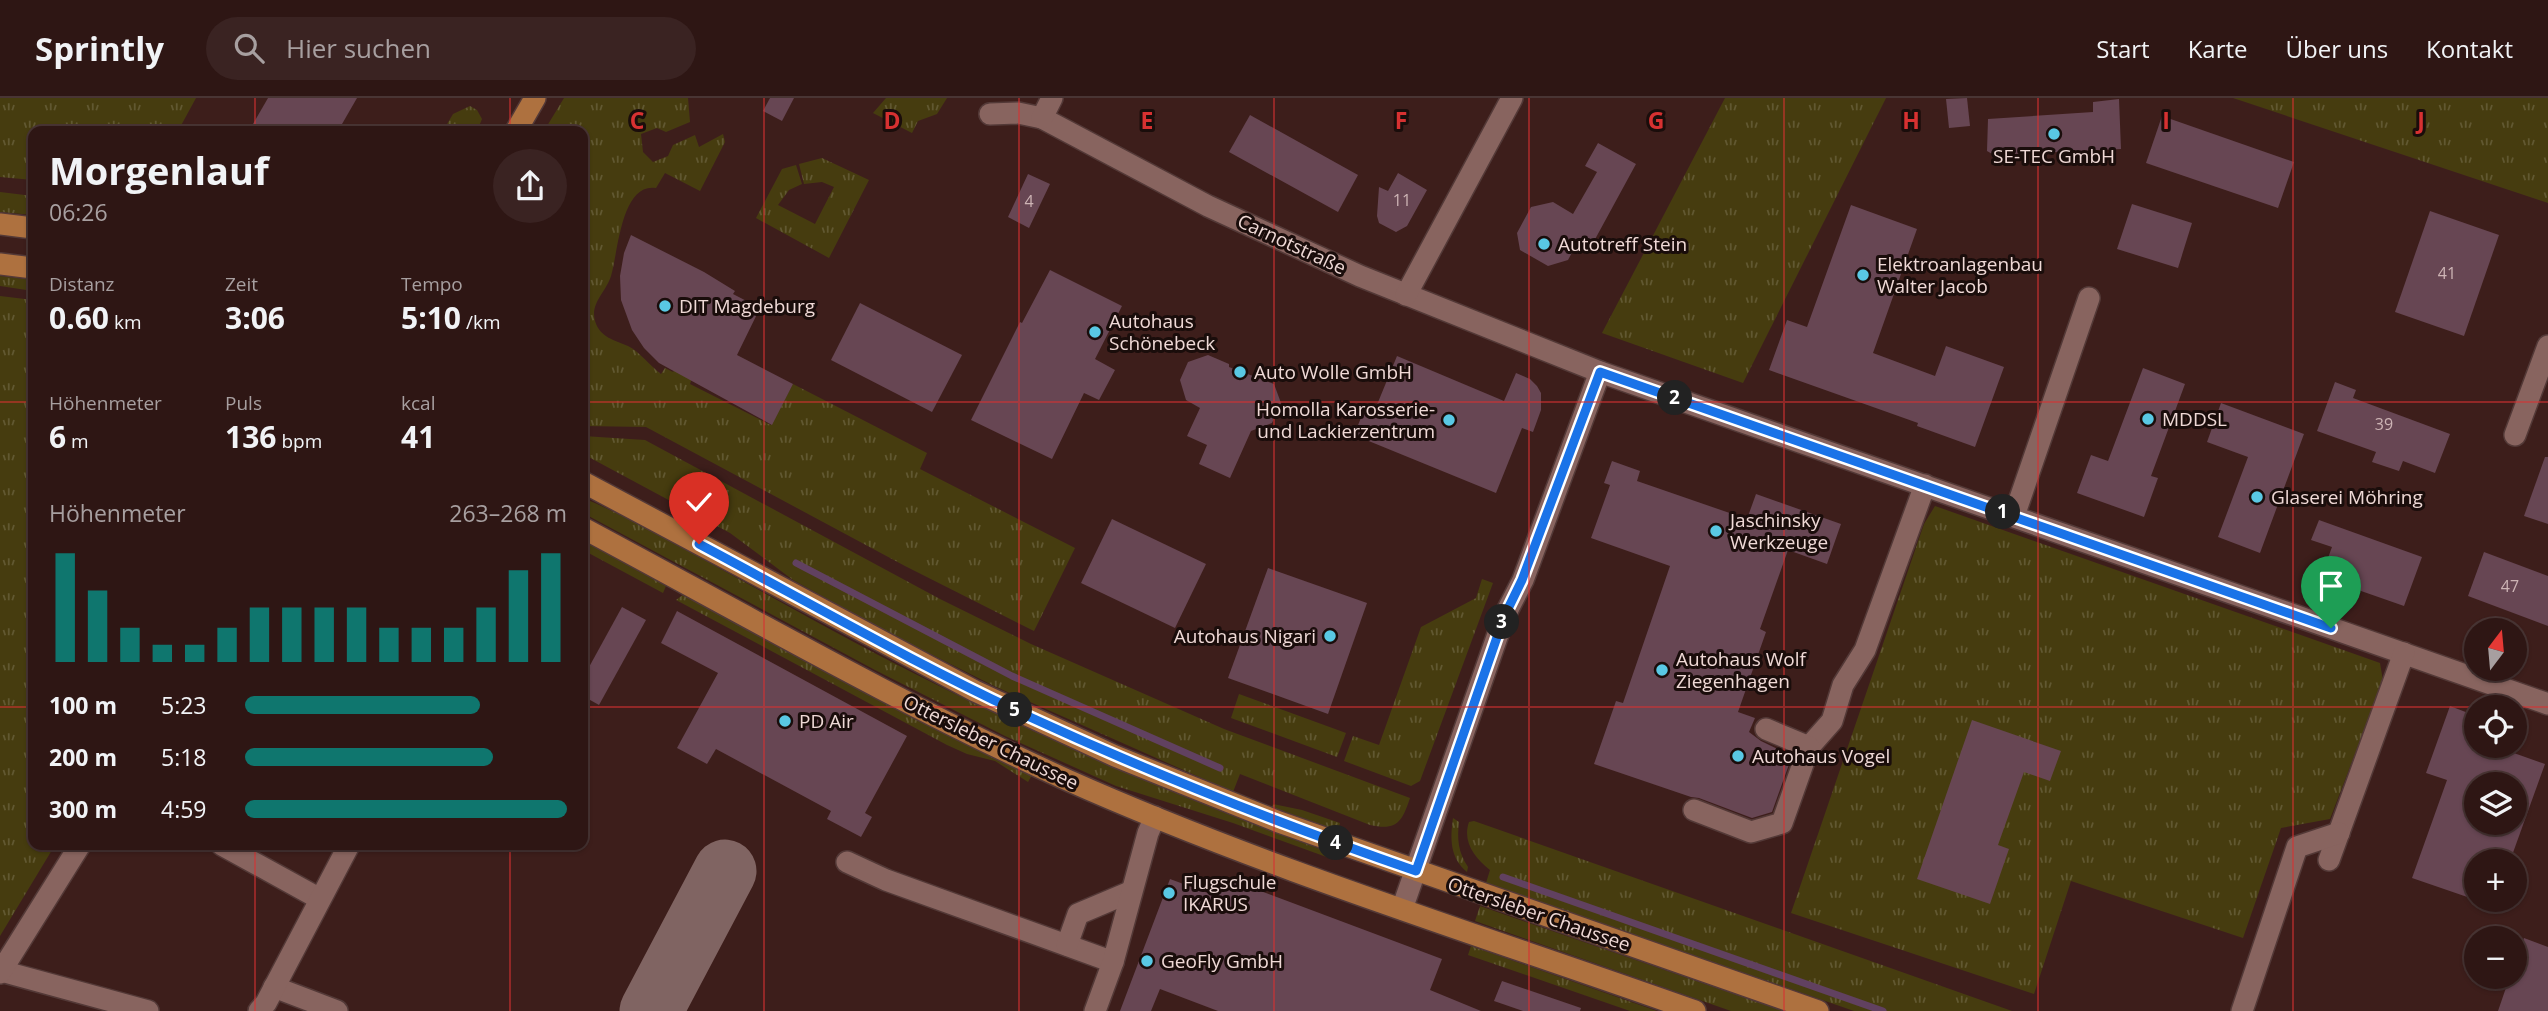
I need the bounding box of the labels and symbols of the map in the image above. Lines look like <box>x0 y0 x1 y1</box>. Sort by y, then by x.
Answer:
text: C <box>630 104 644 136</box>
text: D <box>883 104 901 136</box>
text: E <box>1141 104 1153 136</box>
text: F <box>1395 104 1407 136</box>
text: G <box>1648 104 1664 136</box>
text: H <box>1902 104 1920 136</box>
text: I <box>2162 104 2170 136</box>
text: J <box>2415 104 2425 136</box>
marker: SE-TEC GmbH <box>2046 126 2062 142</box>
place label: SE-TEC GmbH <box>1993 143 2115 169</box>
house number: 11 <box>1393 189 1411 211</box>
house number: 4 <box>1024 190 1034 212</box>
street label: Carnotstraße <box>1234 208 1350 280</box>
place label: Autotreff Stein <box>1558 231 1687 257</box>
marker: Autotreff Stein <box>1536 236 1552 252</box>
place label: Elektroanlagenbau Walter Jacob <box>1877 251 2043 299</box>
house number: 41 <box>2438 262 2456 284</box>
marker: Elektroanlagenbau Walter Jacob <box>1855 267 1871 283</box>
place label: DIT Magdeburg <box>679 293 815 319</box>
marker: DIT Magdeburg <box>657 298 673 314</box>
place label: Autohaus Schönebeck <box>1109 308 1215 356</box>
marker: Autohaus Schönebeck <box>1087 324 1103 340</box>
place label: Auto Wolle GmbH <box>1254 359 1412 385</box>
marker: Auto Wolle GmbH <box>1232 364 1248 380</box>
pin: 2 <box>1658 380 1692 416</box>
place label: Homolla Karosserie- und Lackierzentrum <box>1256 396 1435 444</box>
place label: MDDSL <box>2162 406 2227 432</box>
marker: MDDSL <box>2140 411 2156 427</box>
marker: Homolla Karosserie- und Lackierzentrum <box>1441 412 1457 428</box>
house number: 39 <box>2375 413 2393 435</box>
pin <box>669 472 729 544</box>
place label: Glaserei Möhring <box>2271 484 2423 510</box>
marker: Glaserei Möhring <box>2249 489 2265 505</box>
pin: 1 <box>1986 494 2021 530</box>
place label: Jaschinsky Werkzeuge <box>1728 507 1828 555</box>
marker: Jaschinsky Werkzeuge <box>1708 523 1724 539</box>
pin <box>2301 556 2361 628</box>
house number: 47 <box>2501 575 2519 597</box>
pin: 3 <box>1484 604 1520 640</box>
north arrow <box>2464 618 2527 681</box>
place label: Autohaus Nigari <box>1174 623 1316 649</box>
marker: Autohaus Nigari <box>1322 628 1338 644</box>
place label: Autohaus Wolf Ziegenhagen <box>1676 646 1807 694</box>
marker: Autohaus Wolf Ziegenhagen <box>1654 662 1670 678</box>
street label: Ottersleber Chaussee <box>899 688 1083 796</box>
pin: 5 <box>998 692 1032 728</box>
place label: PD Air <box>799 708 854 734</box>
marker: PD Air <box>777 713 793 729</box>
place label: Autohaus Vogel <box>1752 743 1890 769</box>
marker: Autohaus Vogel <box>1730 748 1746 764</box>
pin: 4 <box>1318 826 1354 860</box>
place label: Flugschule IKARUS <box>1183 869 1277 917</box>
street label: Ottersleber Chaussee <box>1444 871 1634 957</box>
marker: Flugschule IKARUS <box>1161 885 1177 901</box>
place label: GeoFly GmbH <box>1161 948 1283 974</box>
marker: GeoFly GmbH <box>1139 953 1155 969</box>

